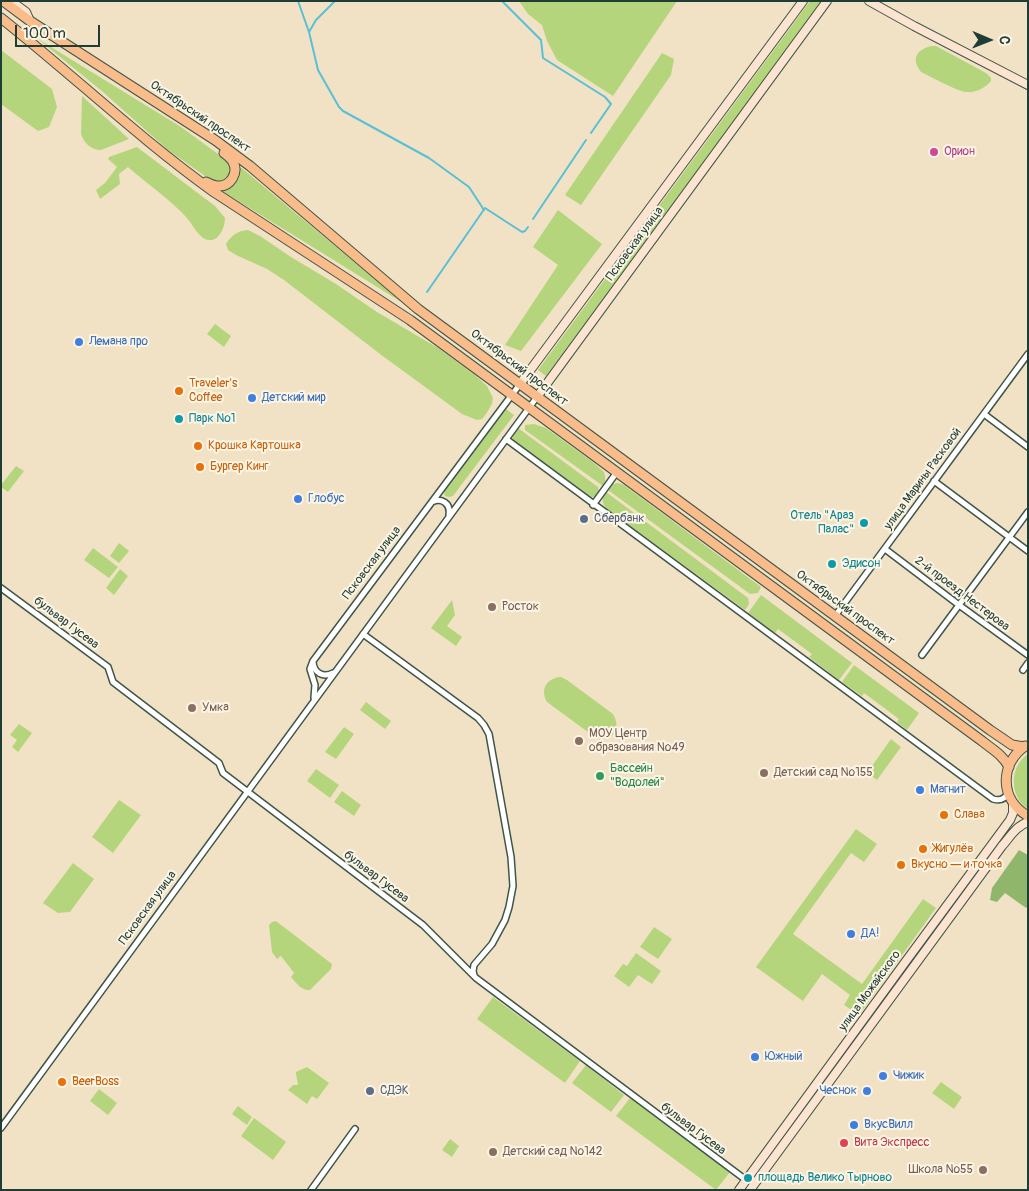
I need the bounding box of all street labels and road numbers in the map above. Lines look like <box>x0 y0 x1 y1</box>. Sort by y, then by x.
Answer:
street label: Октябрьский проспект <box>147 78 253 156</box>
street label: Псковская улица <box>603 204 667 284</box>
street label: Октябрьский проспект <box>468 327 570 409</box>
street label: улица Марины Расковой <box>881 425 965 533</box>
street label: Псковская улица <box>340 524 404 602</box>
street label: 2-й проезд Нестерова <box>912 554 1012 634</box>
street label: Октябрьский проспект <box>793 567 897 649</box>
street label: бульвар Гусева <box>31 594 101 652</box>
street label: бульвар Гусева <box>341 848 411 906</box>
street label: Псковская улица <box>116 868 180 948</box>
street label: улица Можайского <box>836 948 904 1034</box>
street label: бульвар Гусева <box>658 1100 728 1158</box>

